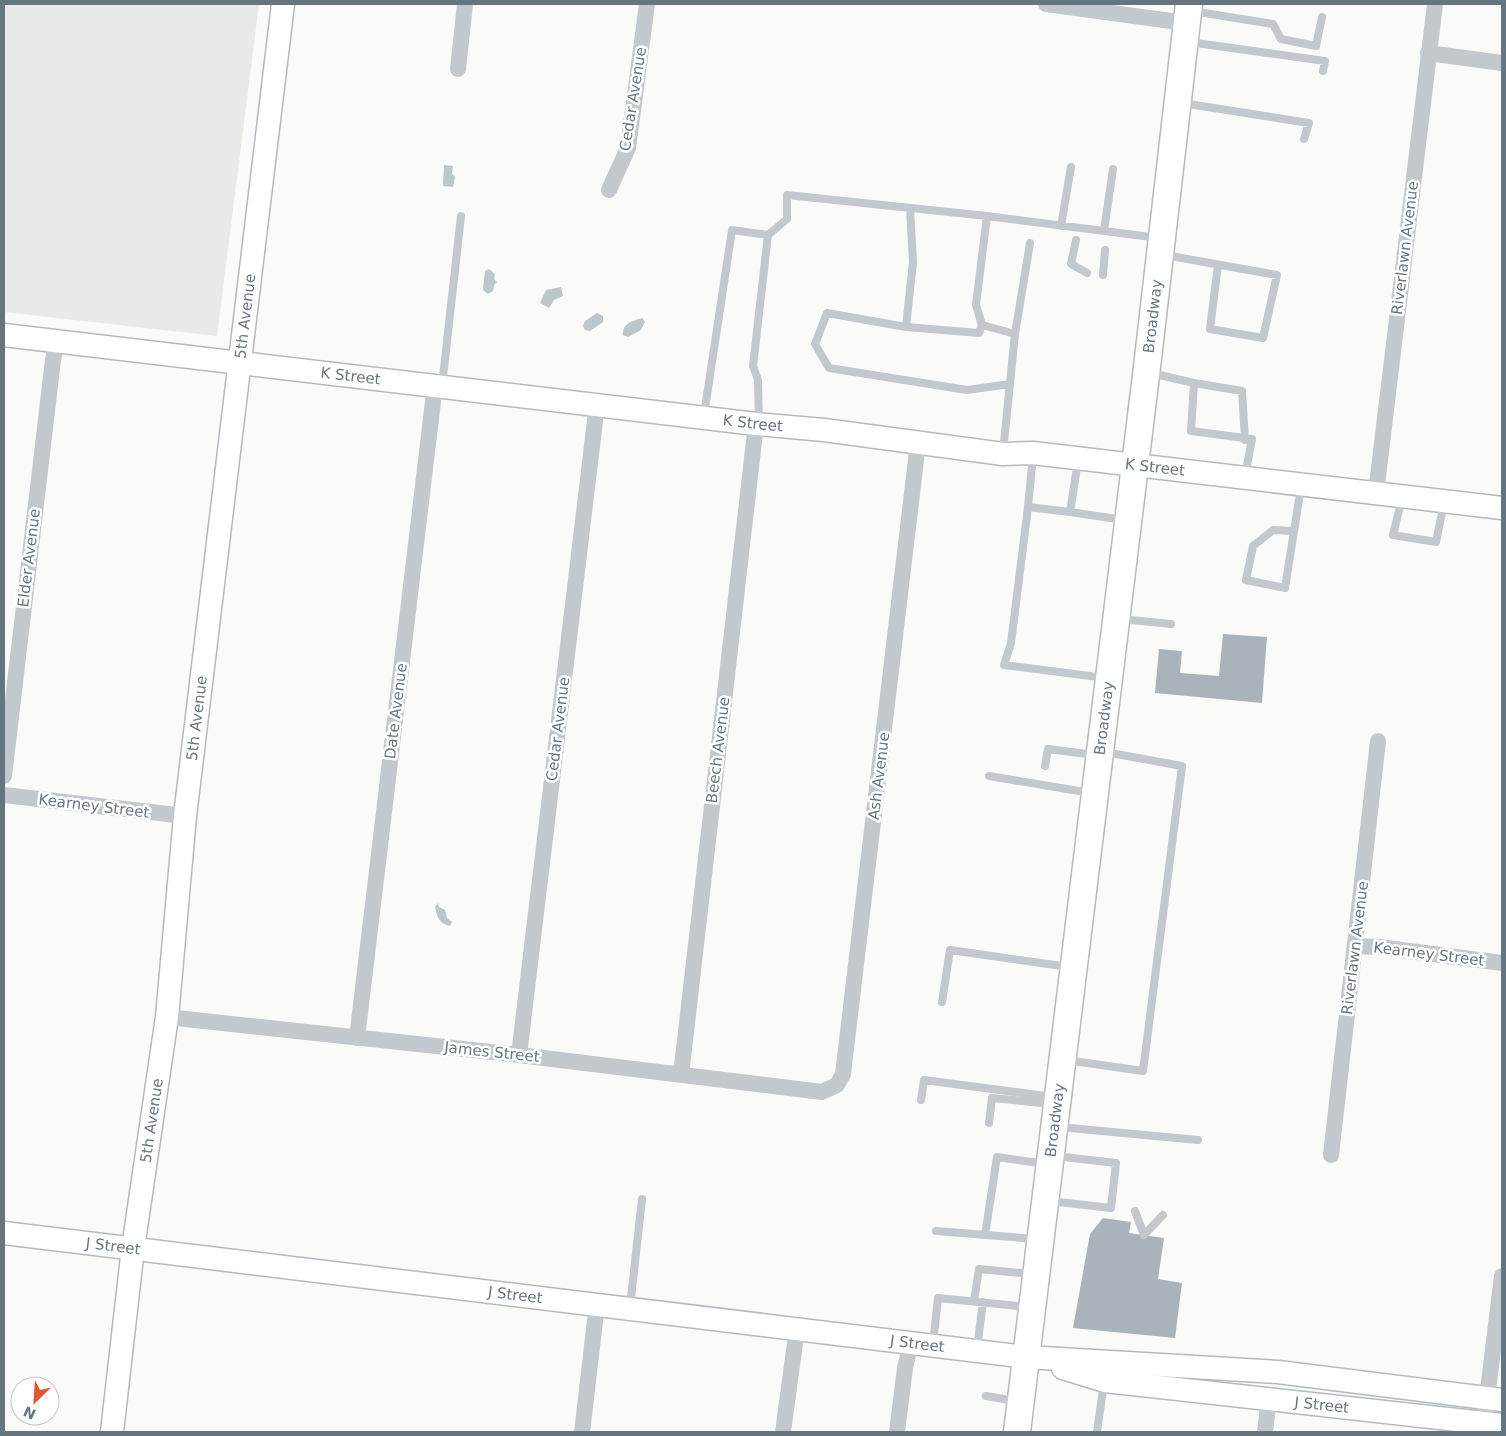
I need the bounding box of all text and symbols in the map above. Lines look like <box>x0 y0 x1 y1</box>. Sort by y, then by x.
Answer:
street label: Cedar Avenue <box>616 46 650 152</box>
street label: Riverlawn Avenue <box>1388 180 1422 316</box>
street label: 5th Avenue <box>231 273 259 360</box>
street label: Broadway <box>1140 278 1166 354</box>
street label: K Street <box>320 364 382 389</box>
street label: K Street <box>722 411 784 435</box>
street label: K Street <box>1124 455 1186 480</box>
street label: Elder Avenue <box>14 508 44 608</box>
street label: Date Avenue <box>381 662 411 760</box>
street label: 5th Avenue <box>183 675 211 762</box>
street label: Cedar Avenue <box>543 676 573 782</box>
street label: Broadway <box>1091 680 1118 756</box>
street label: Beech Avenue <box>703 696 733 804</box>
street label: Ash Avenue <box>865 731 893 821</box>
street label: Kearney Street <box>38 790 150 822</box>
street label: Riverlawn Avenue <box>1338 880 1372 1016</box>
street label: Kearney Street <box>1373 938 1485 970</box>
street label: James Street <box>443 1038 541 1066</box>
street label: 5th Avenue <box>137 1077 167 1164</box>
street label: Broadway <box>1042 1082 1069 1158</box>
street label: J Street <box>84 1234 142 1258</box>
street label: J Street <box>486 1283 544 1307</box>
street label: J Street <box>888 1331 946 1356</box>
north arrow <box>10 1376 60 1426</box>
street label: J Street <box>1292 1393 1350 1417</box>
text: N <box>21 1403 38 1423</box>

